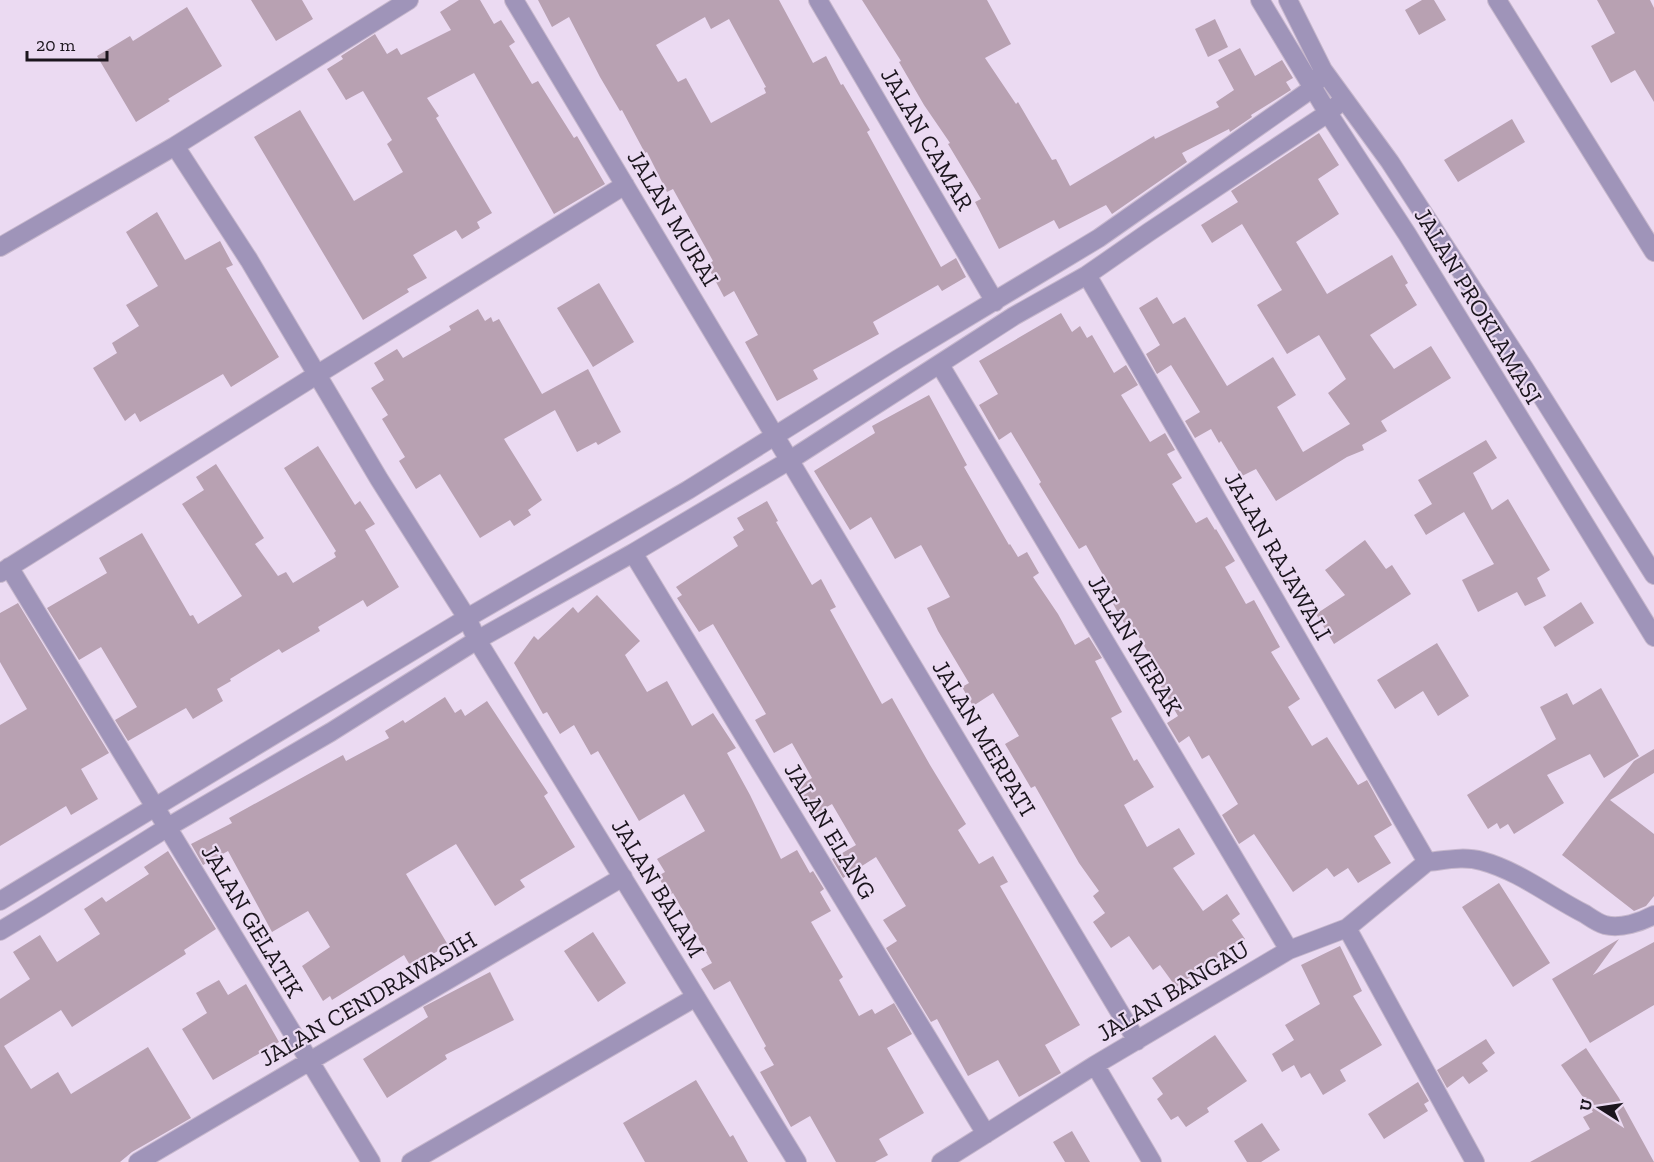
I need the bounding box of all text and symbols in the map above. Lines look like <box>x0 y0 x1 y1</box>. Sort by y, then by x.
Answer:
scale bar <box>27 24 106 62</box>
text: 20 m <box>36 34 76 56</box>
street label: JALAN CAMAR <box>875 62 980 215</box>
street label: JALAN MURAI <box>621 144 726 291</box>
street label: JALAN PROKLAMASI <box>1408 202 1549 409</box>
street label: JALAN RAJAWALI <box>1219 466 1338 645</box>
street label: JALAN MERAK <box>1082 569 1189 721</box>
street label: JALAN MERPATI <box>926 654 1042 821</box>
street label: JALAN ELANG <box>778 757 883 904</box>
street label: JALAN BALAM <box>606 813 711 962</box>
street label: JALAN GELATIK <box>195 839 310 1003</box>
street label: JALAN CENDRAWASIH <box>254 925 481 1073</box>
street label: JALAN BANGAU <box>1091 934 1254 1047</box>
north arrow <box>1570 1078 1630 1138</box>
text: U <box>1575 1097 1596 1113</box>

